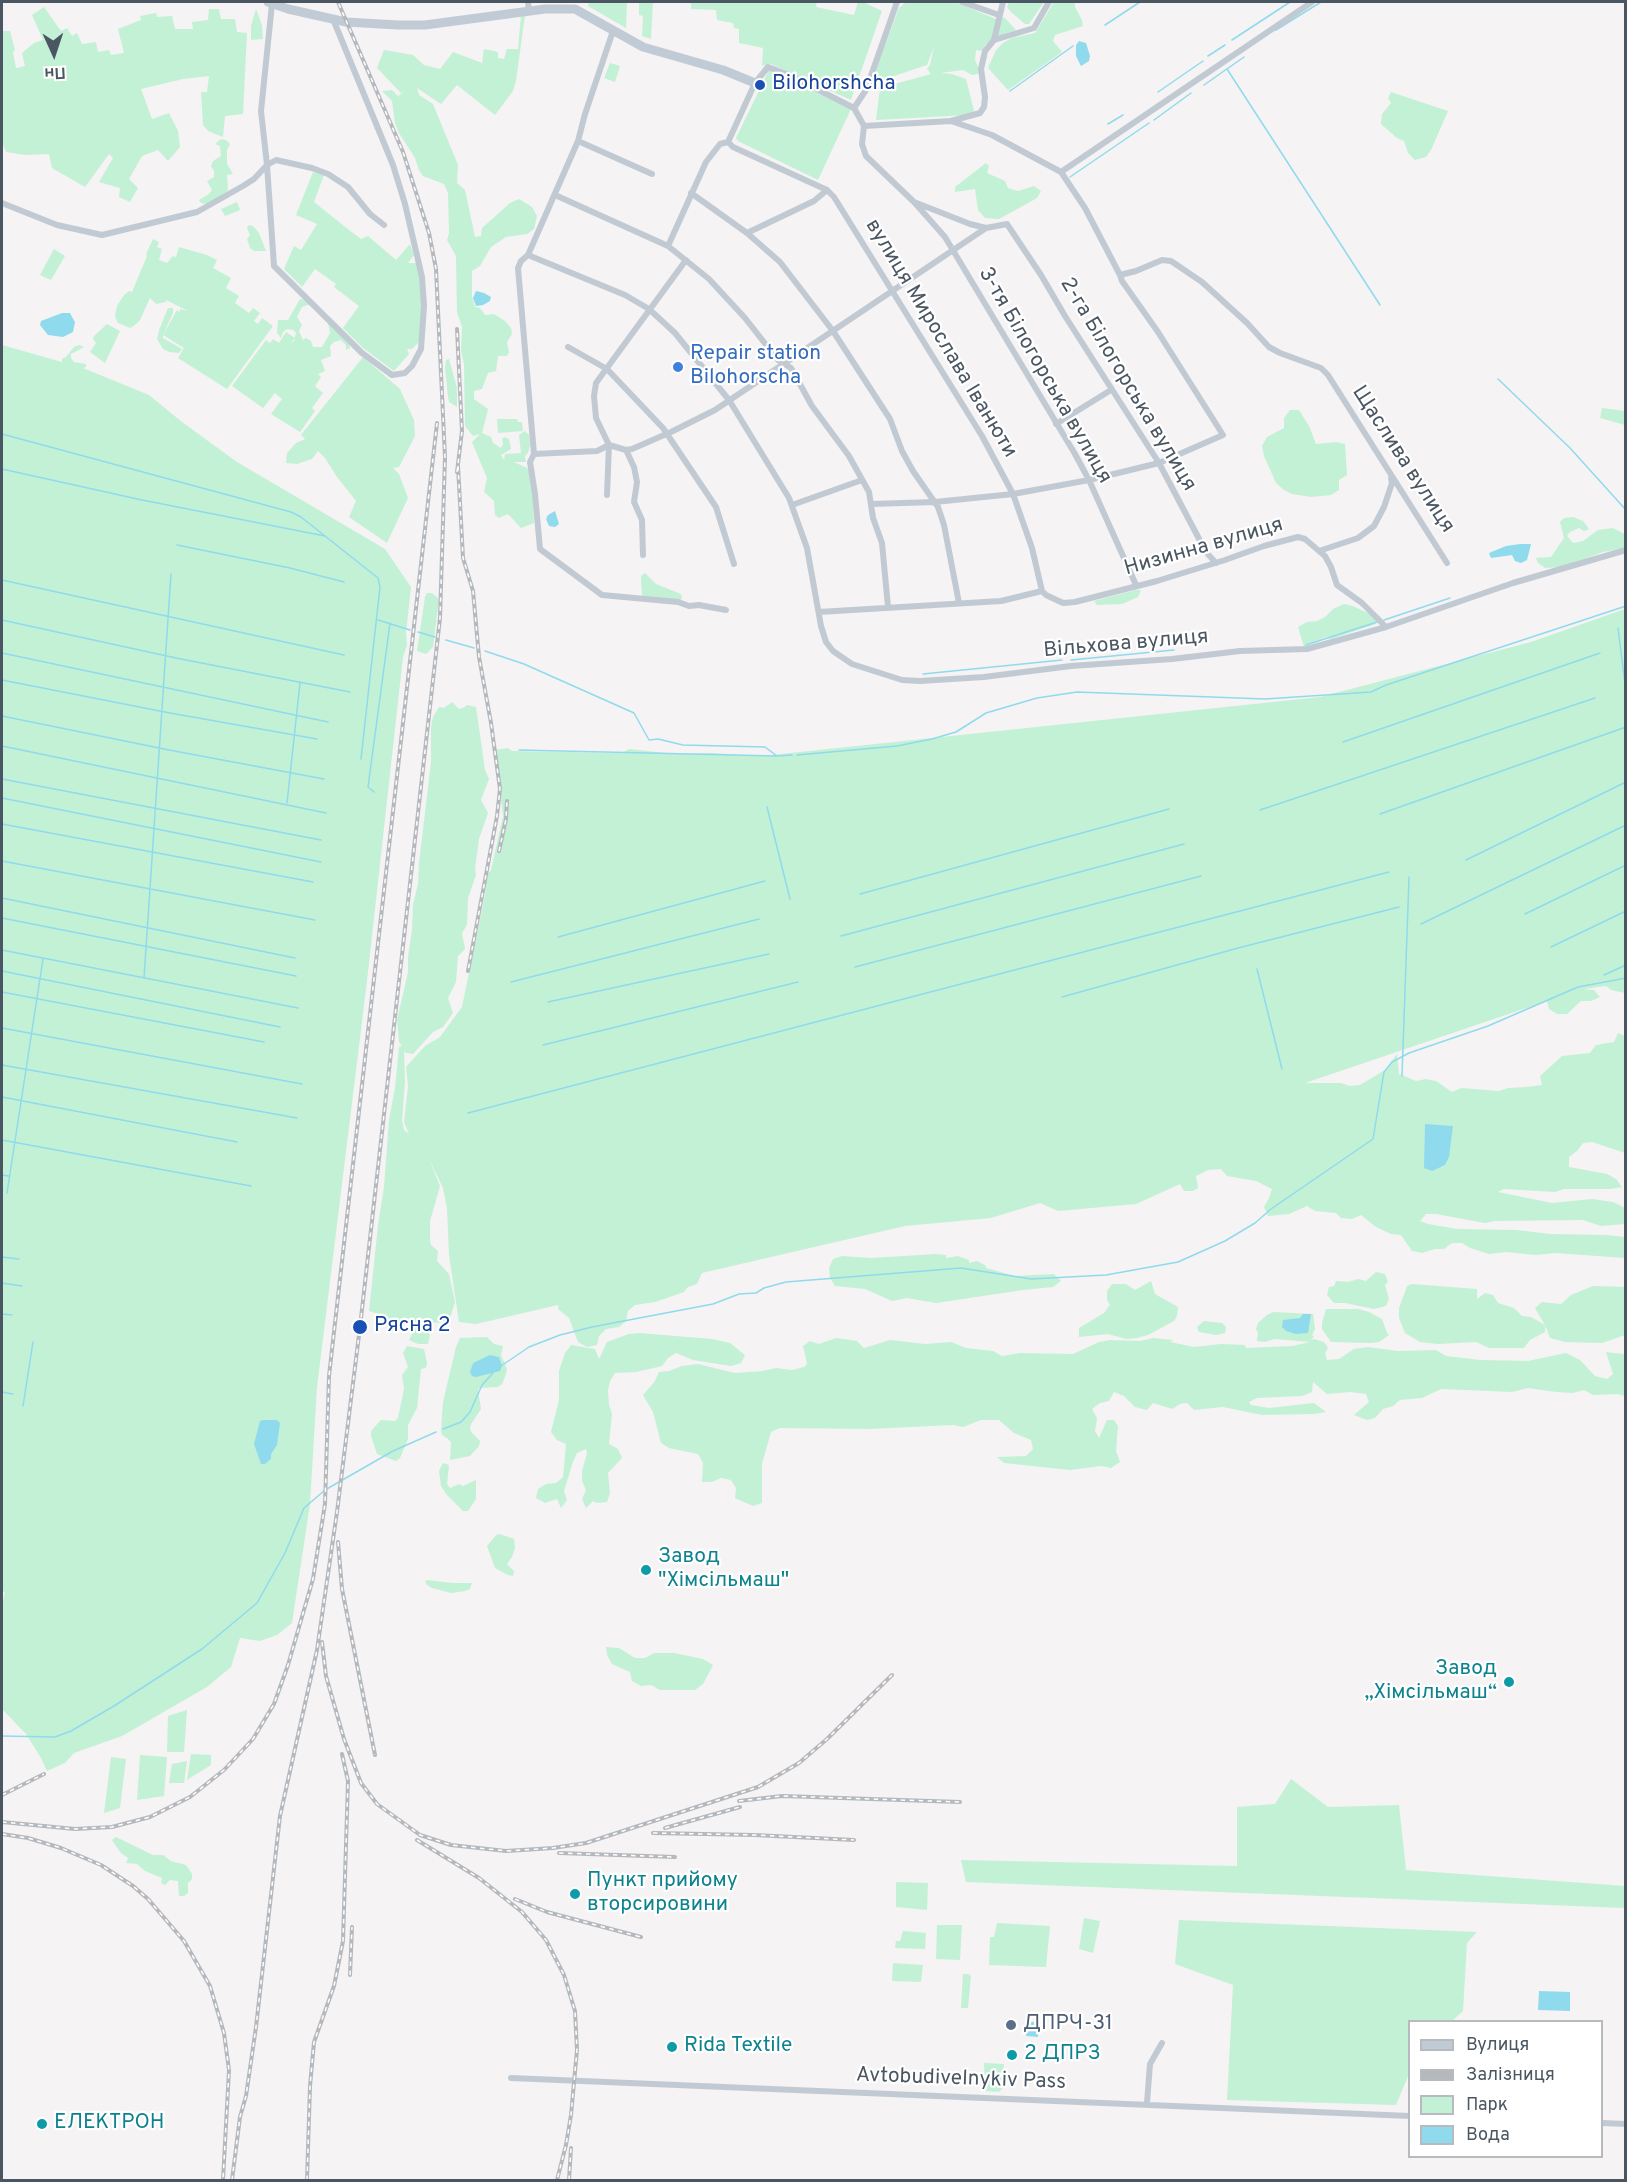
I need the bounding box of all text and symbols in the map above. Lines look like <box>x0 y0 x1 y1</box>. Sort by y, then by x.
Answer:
north arrow <box>24 24 84 84</box>
text: Пн <box>44 61 66 83</box>
place label: Bilohorshcha <box>772 72 896 98</box>
marker: Bilohorshcha <box>753 78 767 92</box>
street label: вулиця Мирослава Іванюти <box>859 215 1021 463</box>
street label: 3-тя Білогорська вулиця <box>972 263 1116 489</box>
street label: 2-га Білогорська вулиця <box>1053 274 1201 496</box>
place label: Repair station Bilohorscha <box>690 342 821 392</box>
marker: Repair station Bilohorscha <box>671 360 685 374</box>
street label: Щаслива вулиця <box>1345 382 1459 538</box>
street label: Низинна вулиця <box>1122 513 1286 583</box>
street label: Вільхова вулиця <box>1042 625 1210 665</box>
place label: Рясна 2 <box>374 1314 451 1340</box>
marker: Рясна 2 <box>351 1318 369 1336</box>
place label: Завод "Хімсільмаш" <box>658 1545 789 1595</box>
marker: Завод "Хімсільмаш" <box>639 1563 653 1577</box>
place label: Завод „Хімсільмаш“ <box>1364 1657 1497 1707</box>
marker: Завод „Хімсільмаш“ <box>1502 1675 1516 1689</box>
place label: Пункт прийому вторсировини <box>587 1869 738 1919</box>
marker: Пункт прийому вторсировини <box>568 1887 582 1901</box>
place label: ДПРЧ-31 <box>1023 2012 1113 2038</box>
marker: ДПРЧ-31 <box>1004 2018 1018 2032</box>
legend <box>1408 2020 1603 2158</box>
place label: Rida Textile <box>684 2034 792 2060</box>
text: Вулиця <box>1466 2034 1529 2057</box>
marker: Rida Textile <box>665 2040 679 2054</box>
place label: 2 ДПРЗ <box>1024 2042 1101 2068</box>
marker: 2 ДПРЗ <box>1005 2048 1019 2062</box>
street label: Avtobudivelnykiv Pass <box>855 2064 1067 2096</box>
text: Залізниця <box>1466 2064 1555 2087</box>
text: Парк <box>1466 2094 1508 2117</box>
place label: ЕЛЕКТРОН <box>54 2111 165 2137</box>
marker: ЕЛЕКТРОН <box>35 2117 49 2131</box>
text: Вода <box>1466 2124 1510 2147</box>

